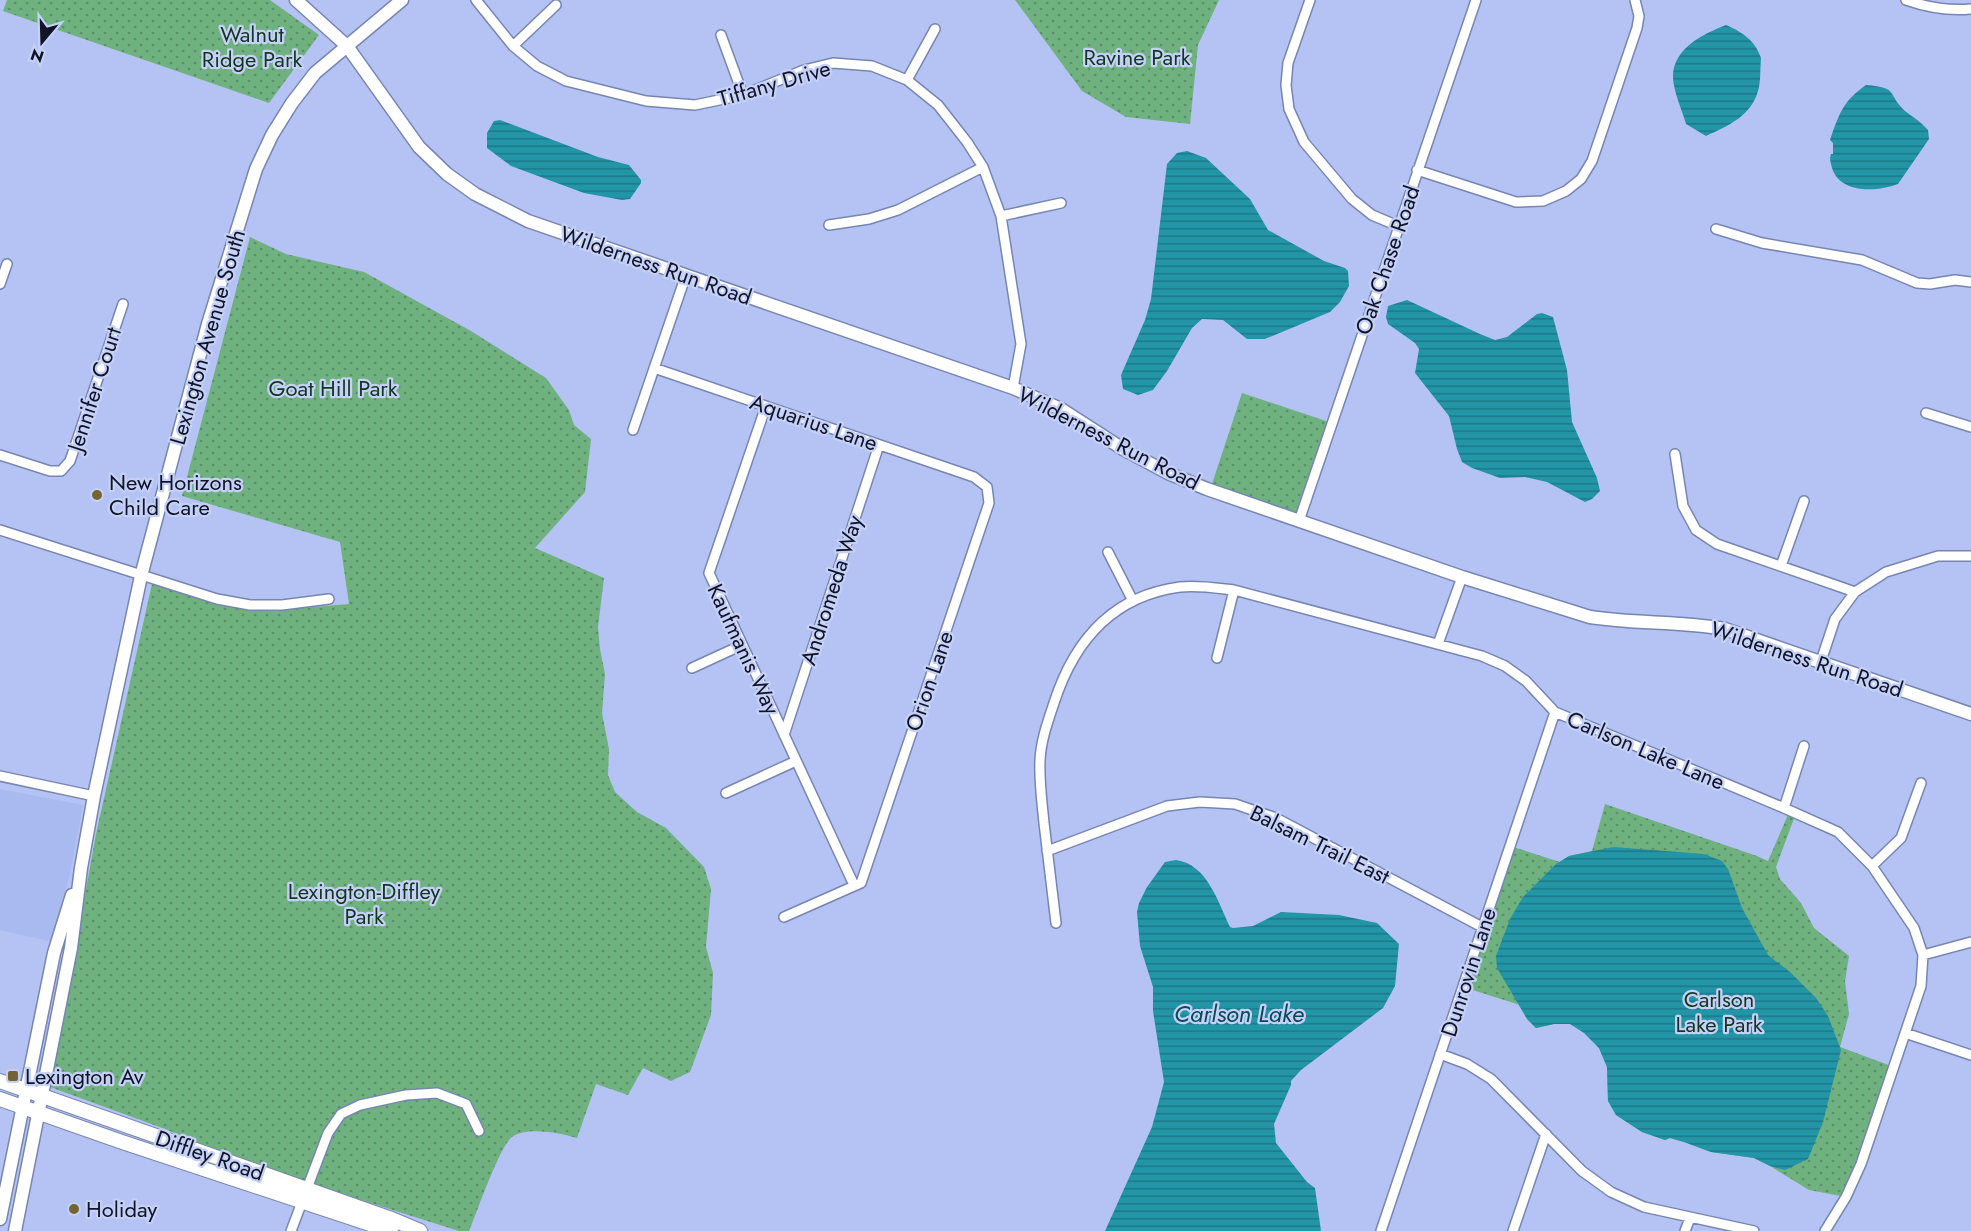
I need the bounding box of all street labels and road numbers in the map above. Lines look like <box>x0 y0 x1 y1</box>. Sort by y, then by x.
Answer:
street label: Tiffany Drive <box>714 52 834 114</box>
street label: Oak Chase Road <box>1347 181 1427 339</box>
street label: Wilderness Run Road <box>556 217 756 313</box>
street label: Lexington Avenue South <box>161 225 253 449</box>
street label: Jennifer Court <box>58 322 129 458</box>
street label: Wilderness Run Road <box>1012 378 1206 498</box>
street label: Aquarius Lane <box>746 385 882 459</box>
street label: Andromeda Way <box>792 511 870 669</box>
street label: Kaufmanis Way <box>700 578 788 720</box>
street label: Wilderness Run Road <box>1707 613 1907 705</box>
street label: Orion Lane <box>897 627 961 735</box>
street label: Carlson Lake Lane <box>1562 702 1730 798</box>
street label: Balsam Trail East <box>1245 796 1396 892</box>
street label: Dunrovin Lane <box>1432 903 1504 1041</box>
street label: Diffley Road <box>151 1121 269 1189</box>

